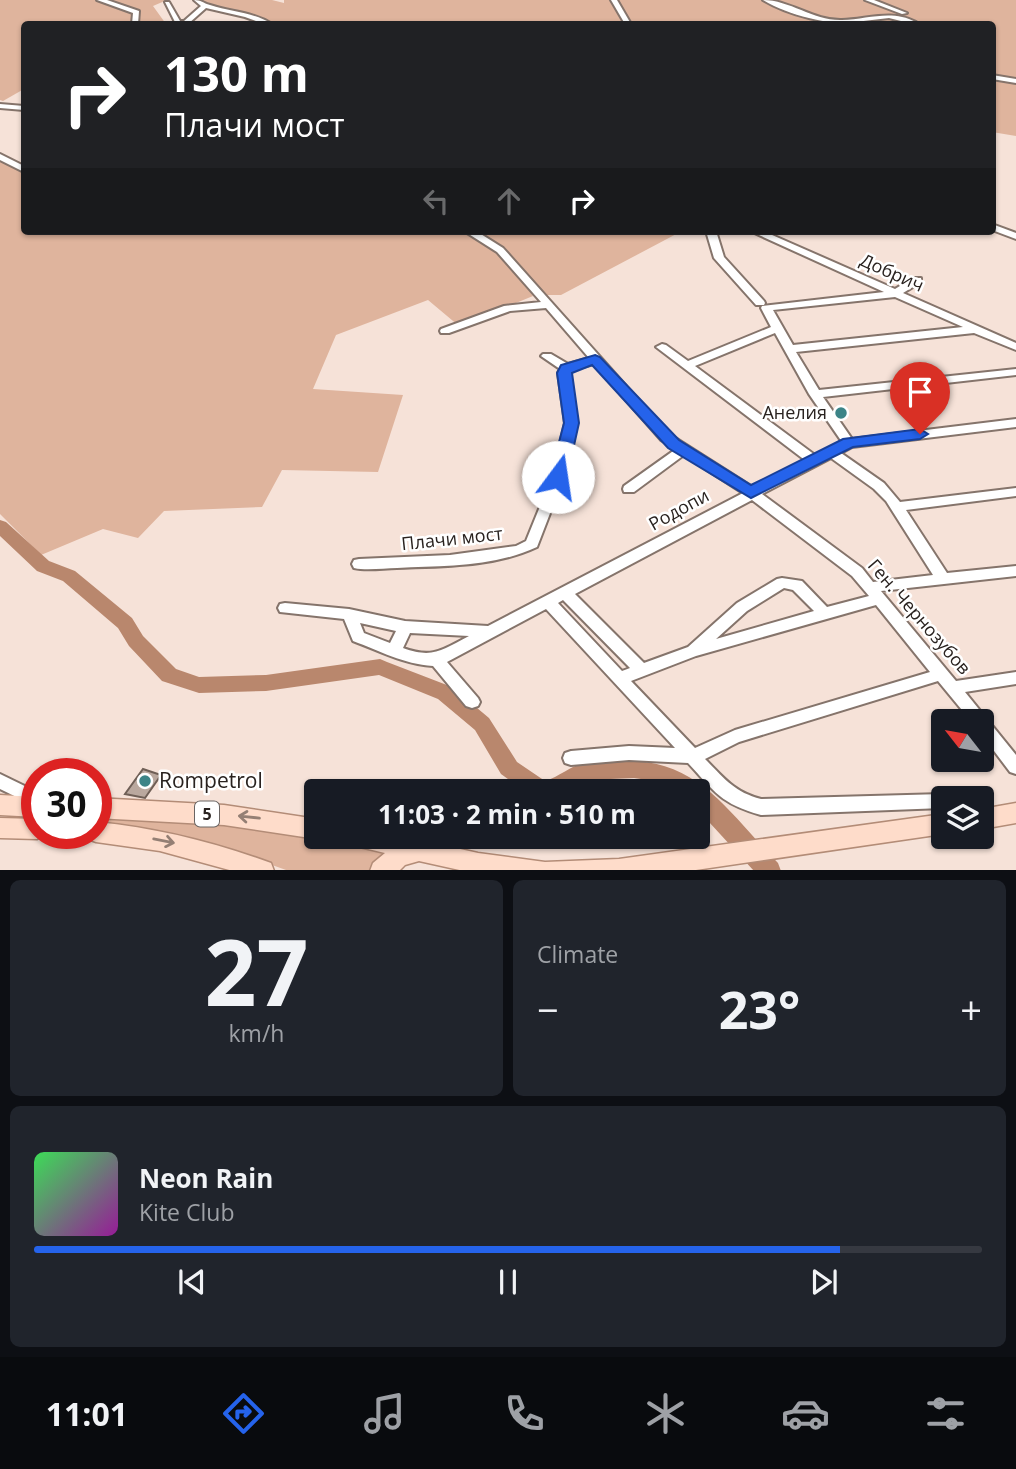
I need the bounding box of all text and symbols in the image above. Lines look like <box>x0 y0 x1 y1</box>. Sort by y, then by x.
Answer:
text: 130 m <box>164 40 309 106</box>
icon: right <box>49 49 140 140</box>
text: Плачи мост <box>164 103 345 146</box>
icon: left <box>417 182 455 220</box>
icon: ahead <box>490 182 528 220</box>
icon: right <box>563 182 601 220</box>
street label: Добрич <box>857 247 928 297</box>
pin <box>890 362 950 434</box>
icon: arrive <box>901 373 939 411</box>
place label: Анелия <box>762 400 827 424</box>
marker: Анелия <box>833 405 849 421</box>
position arrow <box>521 440 595 514</box>
street label: Родопи <box>644 483 713 535</box>
street label: Плачи мост <box>400 521 504 555</box>
street label: Ген. Чернозубов <box>863 554 977 679</box>
north arrow <box>931 709 994 772</box>
map controls <box>931 709 994 849</box>
speed limit sign: 30 <box>21 758 112 849</box>
place label: Rompetrol <box>159 766 263 794</box>
marker: Rompetrol <box>137 773 153 789</box>
button: layers <box>931 786 994 849</box>
text: 11:03 · 2 min · 510 m <box>378 796 636 832</box>
road number: 5 <box>195 802 219 827</box>
one-way arrow <box>239 811 261 824</box>
one-way arrow <box>152 834 175 848</box>
text: 27 <box>204 909 309 1033</box>
text: Climate <box>537 938 618 970</box>
text: 23° <box>719 973 800 1044</box>
text: − <box>537 983 559 1035</box>
text: + <box>960 983 982 1035</box>
text: km/h <box>229 1017 284 1049</box>
text: Neon Rain <box>139 1160 273 1196</box>
text: Kite Club <box>139 1196 234 1228</box>
icon: previous <box>173 1263 211 1301</box>
icon: pause <box>489 1263 527 1301</box>
icon: next <box>805 1263 843 1301</box>
icon: directions <box>219 1389 268 1438</box>
icon: music <box>360 1389 409 1438</box>
icon: phone <box>500 1389 549 1438</box>
icon: climate <box>641 1389 690 1438</box>
icon: car <box>781 1389 830 1438</box>
icon: filters <box>921 1389 970 1438</box>
text: 11:01 <box>46 1392 128 1435</box>

